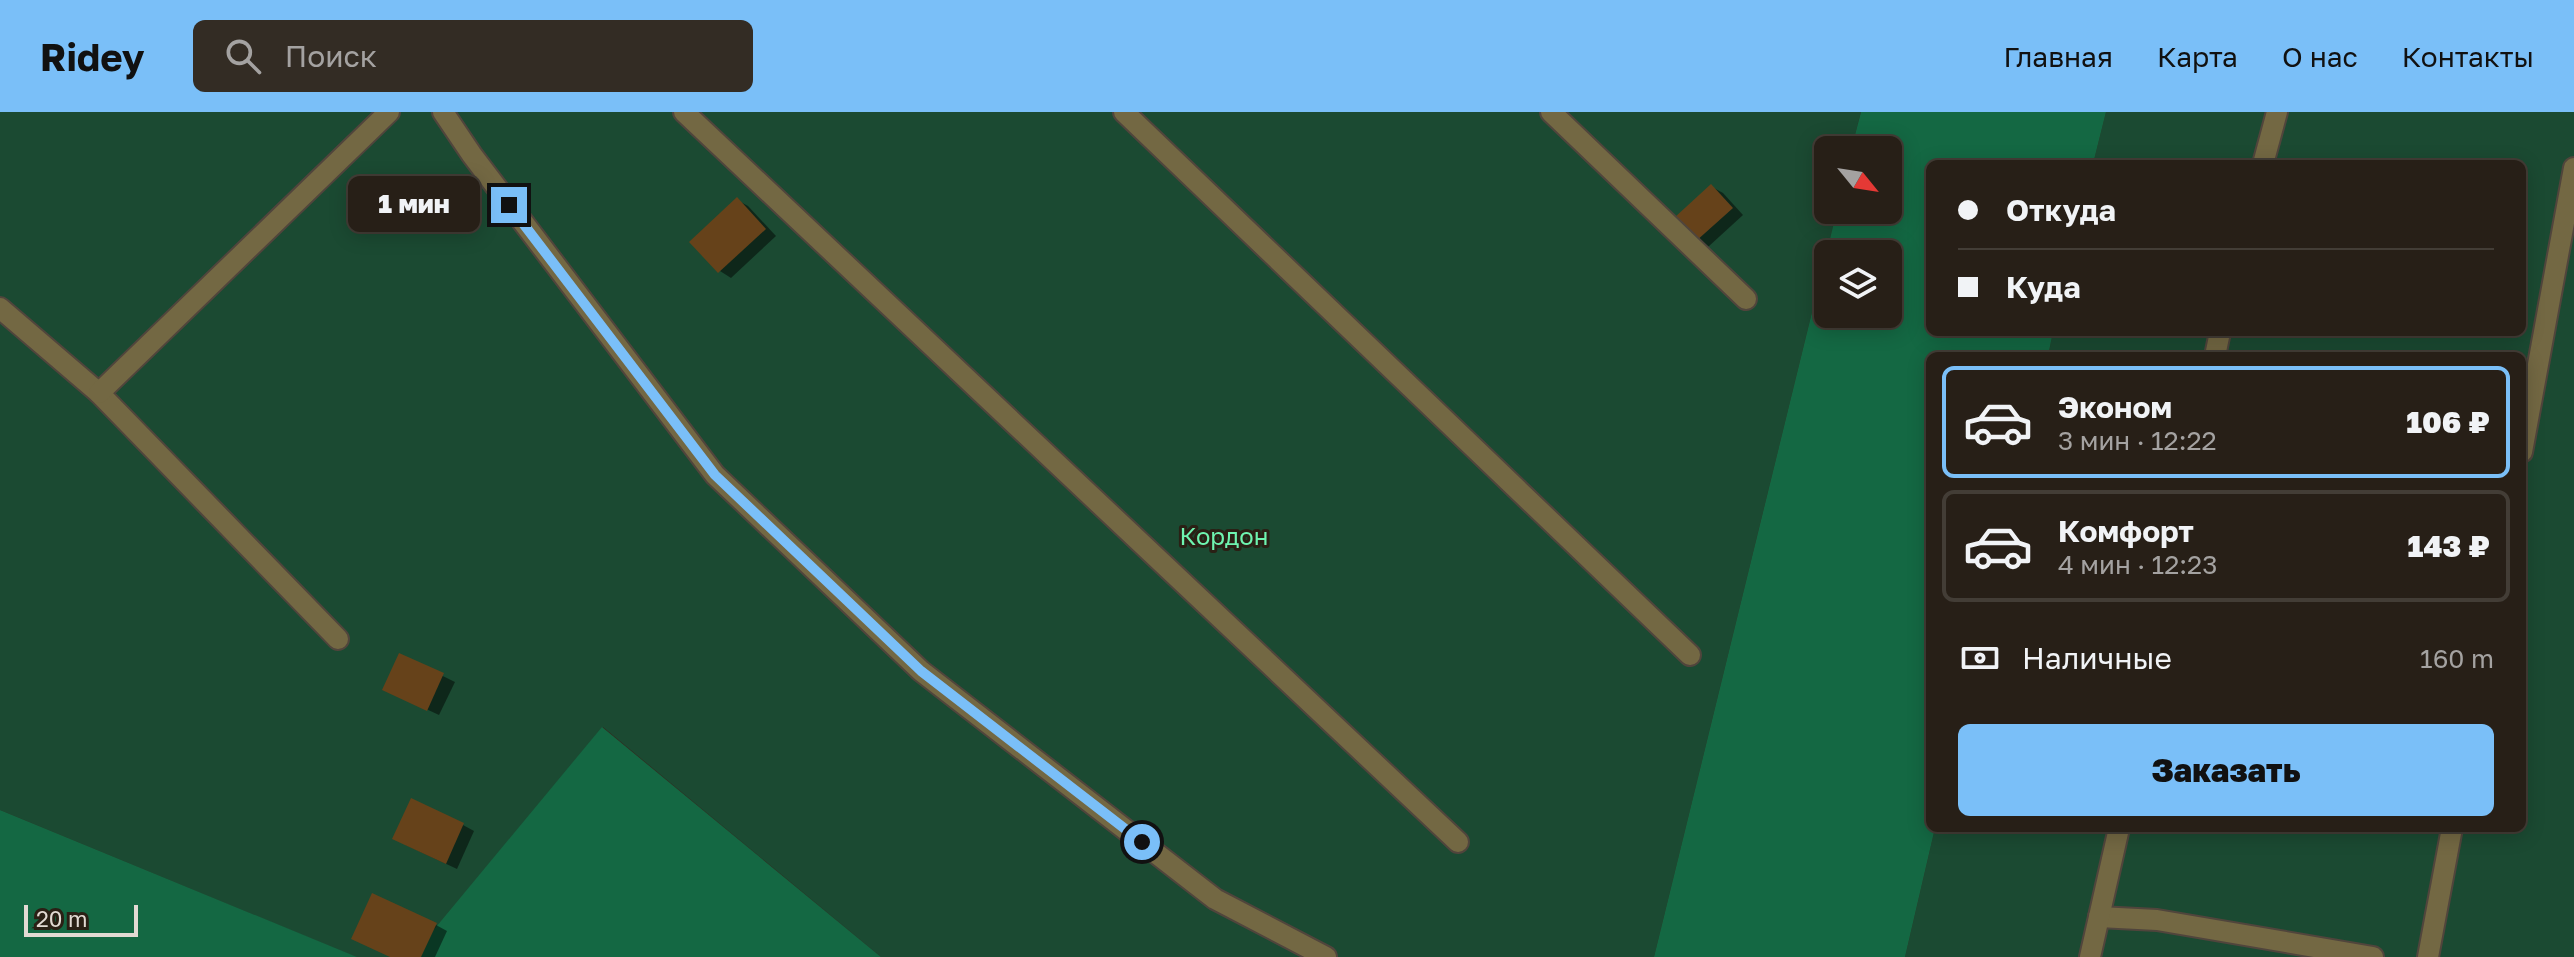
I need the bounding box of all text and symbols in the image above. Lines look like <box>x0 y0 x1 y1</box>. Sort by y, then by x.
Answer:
search box <box>193 20 753 92</box>
text: Ridey <box>40 34 145 79</box>
icon: search <box>221 34 265 78</box>
text: Поиск <box>285 38 377 74</box>
text: Главная <box>2003 40 2113 73</box>
text: Карта <box>2157 40 2238 73</box>
text: О нас <box>2282 40 2358 73</box>
text: Контакты <box>2402 40 2534 73</box>
north arrow <box>1814 136 1902 224</box>
map controls <box>1814 136 1902 328</box>
callout: 1 мин <box>349 177 481 233</box>
route end <box>491 187 527 223</box>
text: 1 мин <box>378 188 450 219</box>
text: Откуда <box>2006 192 2116 228</box>
button: layers <box>1814 240 1902 328</box>
text: Куда <box>2006 269 2081 305</box>
icon: car <box>1962 386 2034 458</box>
text: Эконом <box>2058 389 2172 425</box>
text: 106 ₽ <box>2406 404 2490 440</box>
text: 3 мин · 12:22 <box>2058 425 2217 456</box>
icon: car <box>1962 510 2034 582</box>
text: Комфорт <box>2058 513 2194 549</box>
park label: Кордон <box>1180 521 1268 550</box>
text: 143 ₽ <box>2408 528 2490 564</box>
text: 4 мин · 12:23 <box>2058 549 2217 580</box>
icon: cash <box>1958 636 2002 680</box>
text: Наличные <box>2022 640 2172 676</box>
text: 160 m <box>2420 643 2494 674</box>
button: Заказать <box>1958 724 2494 816</box>
route start <box>1124 824 1160 860</box>
scale bar <box>24 901 138 937</box>
text: 20 m <box>36 905 87 932</box>

